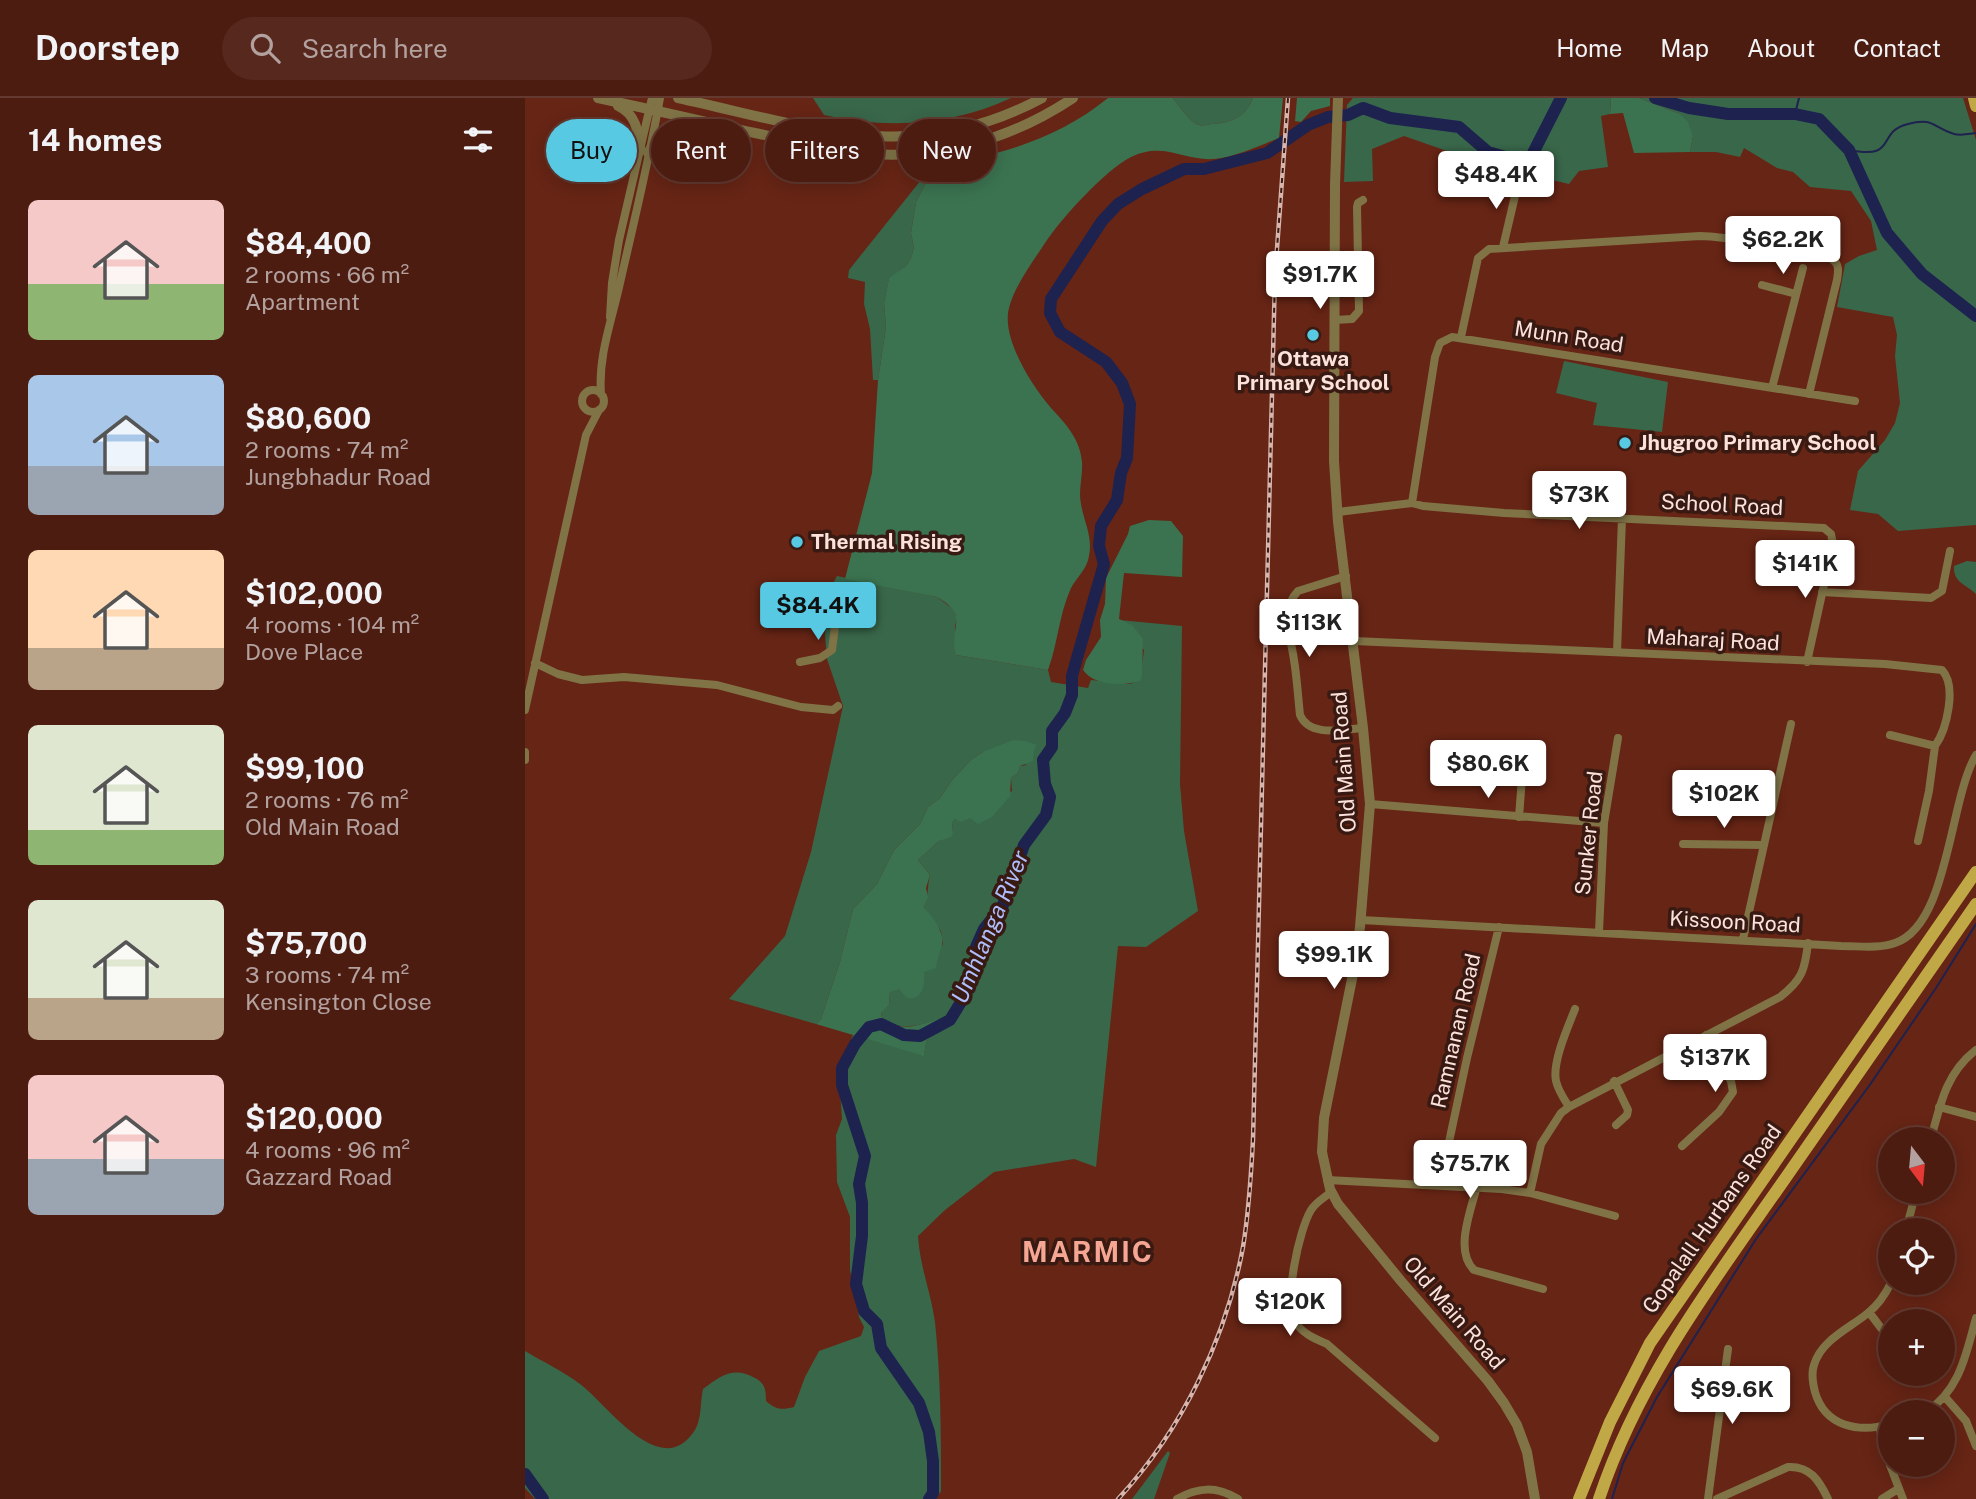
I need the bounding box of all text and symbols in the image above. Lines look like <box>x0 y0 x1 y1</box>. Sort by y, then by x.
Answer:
search box <box>222 17 712 80</box>
text: Doorstep <box>35 29 180 67</box>
icon: search <box>246 29 284 67</box>
text: Search here <box>302 33 448 64</box>
text: Home <box>1556 34 1622 62</box>
text: Map <box>1660 34 1709 62</box>
text: About <box>1747 34 1815 62</box>
text: Contact <box>1853 34 1941 62</box>
chip: Buy <box>546 119 637 182</box>
chip: Rent <box>651 119 751 182</box>
chip: Filters <box>765 119 884 182</box>
chip: New <box>898 119 996 182</box>
icon: filters <box>459 121 497 159</box>
text: 14 homes <box>28 122 162 158</box>
pin: $48.4K <box>1439 152 1553 211</box>
text: $48.4K <box>1454 160 1538 187</box>
pin: $62.2K <box>1726 216 1840 276</box>
text: $84,400 <box>245 225 372 261</box>
text: $62.2K <box>1741 225 1825 252</box>
icon: home <box>84 228 168 312</box>
pin: $91.7K <box>1263 252 1377 311</box>
text: $91.7K <box>1282 260 1358 287</box>
text: 2 rooms · 66 m² <box>245 261 409 288</box>
text: Apartment <box>245 288 360 315</box>
street label: Munn Road <box>1513 316 1625 357</box>
marker: Ottawa Primary School <box>1305 327 1321 343</box>
place label: Ottawa Primary School <box>1236 346 1390 395</box>
text: $80,600 <box>245 400 371 436</box>
icon: home <box>84 403 168 487</box>
place label: Jhugroo Primary School <box>1639 430 1876 455</box>
marker: Jhugroo Primary School <box>1617 435 1633 451</box>
text: 2 rooms · 74 m² <box>245 436 408 463</box>
text: Jungbhadur Road <box>245 463 431 490</box>
pin: $73K <box>1538 472 1620 531</box>
text: $73K <box>1548 480 1610 507</box>
street label: School Road <box>1660 489 1784 520</box>
place label: Thermal Rising <box>811 529 962 554</box>
marker: Thermal Rising <box>789 534 805 550</box>
pin: $141K <box>1756 540 1854 600</box>
text: $141K <box>1772 549 1838 576</box>
text: $102,000 <box>245 575 383 611</box>
icon: home <box>84 578 168 662</box>
pin: $84.4K <box>761 582 875 642</box>
text: $84.4K <box>776 591 860 618</box>
pin: $113K <box>1260 600 1358 659</box>
text: $113K <box>1275 608 1343 635</box>
text: 4 rooms · 104 m² <box>245 611 419 638</box>
street label: Maharaj Road <box>1646 624 1780 655</box>
text: Dove Place <box>245 638 363 665</box>
street label: Old Main Road <box>1326 691 1361 833</box>
pin: $80.6K <box>1431 740 1545 800</box>
text: $80.6K <box>1446 749 1530 776</box>
text: $99,100 <box>245 750 365 786</box>
icon: home <box>84 753 168 837</box>
street label: Sunker Road <box>1570 770 1607 896</box>
pin: $102K <box>1675 770 1773 830</box>
text: $102K <box>1688 779 1760 806</box>
text: 2 rooms · 76 m² <box>245 786 408 813</box>
text: Old Main Road <box>245 813 400 840</box>
water label: Umhlanga River <box>945 846 1034 1007</box>
street label: Kissoon Road <box>1669 906 1801 937</box>
text: $75,700 <box>245 925 367 961</box>
icon: home <box>84 928 168 1012</box>
pin: $99.1K <box>1277 932 1391 991</box>
text: $99.1K <box>1295 940 1373 967</box>
street label: Ramnanan Road <box>1426 951 1485 1111</box>
text: 3 rooms · 74 m² <box>245 961 409 988</box>
text: Kensington Close <box>245 988 432 1015</box>
pin: $137K <box>1666 1034 1764 1094</box>
text: $137K <box>1679 1043 1751 1070</box>
text: $120,000 <box>245 1100 383 1136</box>
icon: home <box>84 1103 168 1187</box>
street label: Gopalall Hurbans Road <box>1637 1120 1786 1318</box>
north arrow <box>1878 1127 1955 1204</box>
map controls <box>1878 1127 1955 1477</box>
text: 4 rooms · 96 m² <box>245 1136 410 1163</box>
pin: $75.7K <box>1413 1140 1527 1200</box>
text: $75.7K <box>1430 1149 1510 1176</box>
text: Gazzard Road <box>245 1163 392 1190</box>
button: locate <box>1878 1218 1955 1295</box>
district label: MARMIC <box>1022 1235 1154 1268</box>
street label: Old Main Road <box>1399 1251 1510 1374</box>
pin: $120K <box>1241 1278 1339 1338</box>
text: $120K <box>1254 1287 1326 1314</box>
button: + <box>1878 1309 1955 1386</box>
pin: $69.6K <box>1675 1366 1789 1426</box>
text: $69.6K <box>1690 1375 1774 1402</box>
button: − <box>1878 1400 1955 1477</box>

